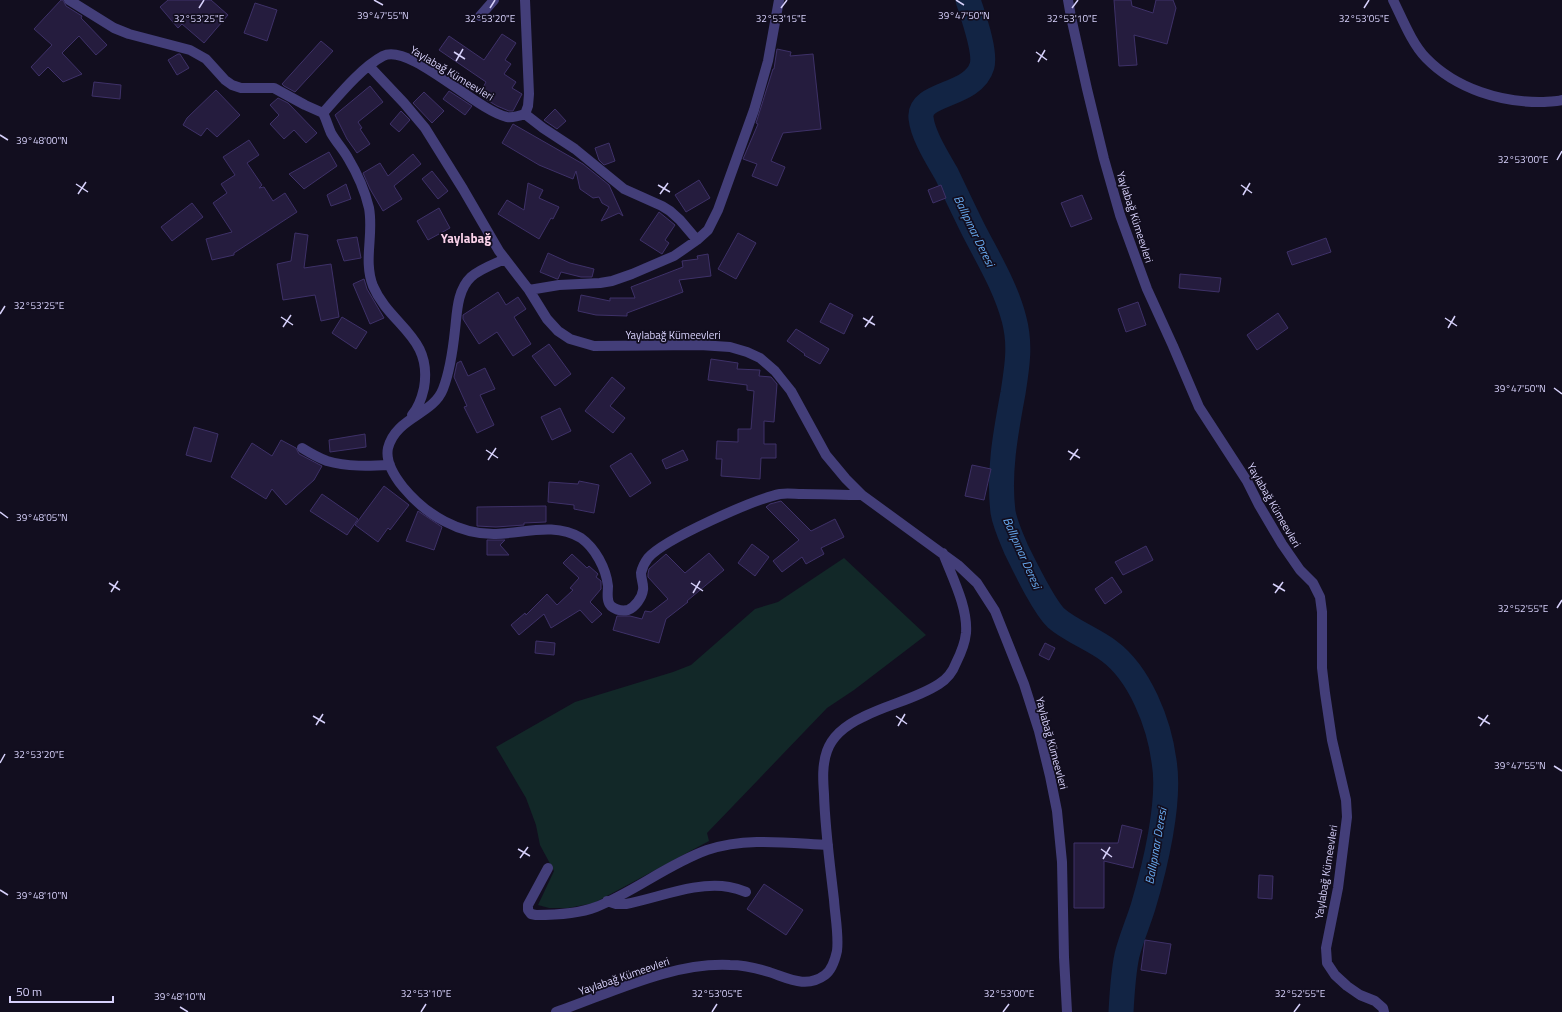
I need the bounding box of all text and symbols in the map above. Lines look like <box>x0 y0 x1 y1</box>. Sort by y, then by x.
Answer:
text: 39°47'55"N <box>357 8 409 23</box>
text: 39°47'50"N <box>938 8 990 23</box>
text: 32°53'25"E <box>174 11 225 26</box>
text: 32°53'20"E <box>465 11 516 26</box>
text: 32°53'15"E <box>756 11 807 26</box>
text: 32°53'10"E <box>1047 11 1098 26</box>
text: 32°53'05"E <box>1339 11 1390 26</box>
street label: Yaylabağ Kümeevleri <box>407 42 497 104</box>
text: 39°48'00"N <box>16 133 68 148</box>
text: 32°53'00"E <box>1498 152 1549 167</box>
street label: Yaylabağ Kümeevleri <box>1113 169 1157 265</box>
water label: Ballıpınar Deresi <box>949 192 1001 271</box>
district label: Yaylabağ <box>441 228 491 248</box>
text: 32°53'25"E <box>14 298 65 313</box>
street label: Yaylabağ Kümeevleri <box>625 327 721 343</box>
text: 39°47'50"N <box>1494 381 1546 396</box>
street label: Yaylabağ Kümeevleri <box>1243 460 1305 550</box>
text: 39°48'05"N <box>16 510 68 525</box>
water label: Ballıpınar Deresi <box>998 514 1047 593</box>
text: 32°52'55"E <box>1498 601 1549 616</box>
street label: Yaylabağ Kümeevleri <box>1032 695 1072 791</box>
text: 32°53'20"E <box>14 747 65 762</box>
text: 39°47'55"N <box>1494 758 1546 773</box>
water label: Ballıpınar Deresi <box>1139 805 1172 886</box>
street label: Yaylabağ Kümeevleri <box>1311 824 1341 920</box>
text: 39°48'10"N <box>16 888 68 903</box>
street label: Yaylabağ Kümeevleri <box>576 953 672 999</box>
scale bar <box>10 978 113 1004</box>
text: 50 m <box>16 982 42 1001</box>
text: 32°53'10"E <box>401 986 452 1001</box>
text: 32°53'05"E <box>692 986 743 1001</box>
text: 32°53'00"E <box>984 986 1035 1001</box>
text: 32°52'55"E <box>1275 986 1326 1001</box>
text: 39°48'10"N <box>154 989 206 1004</box>

